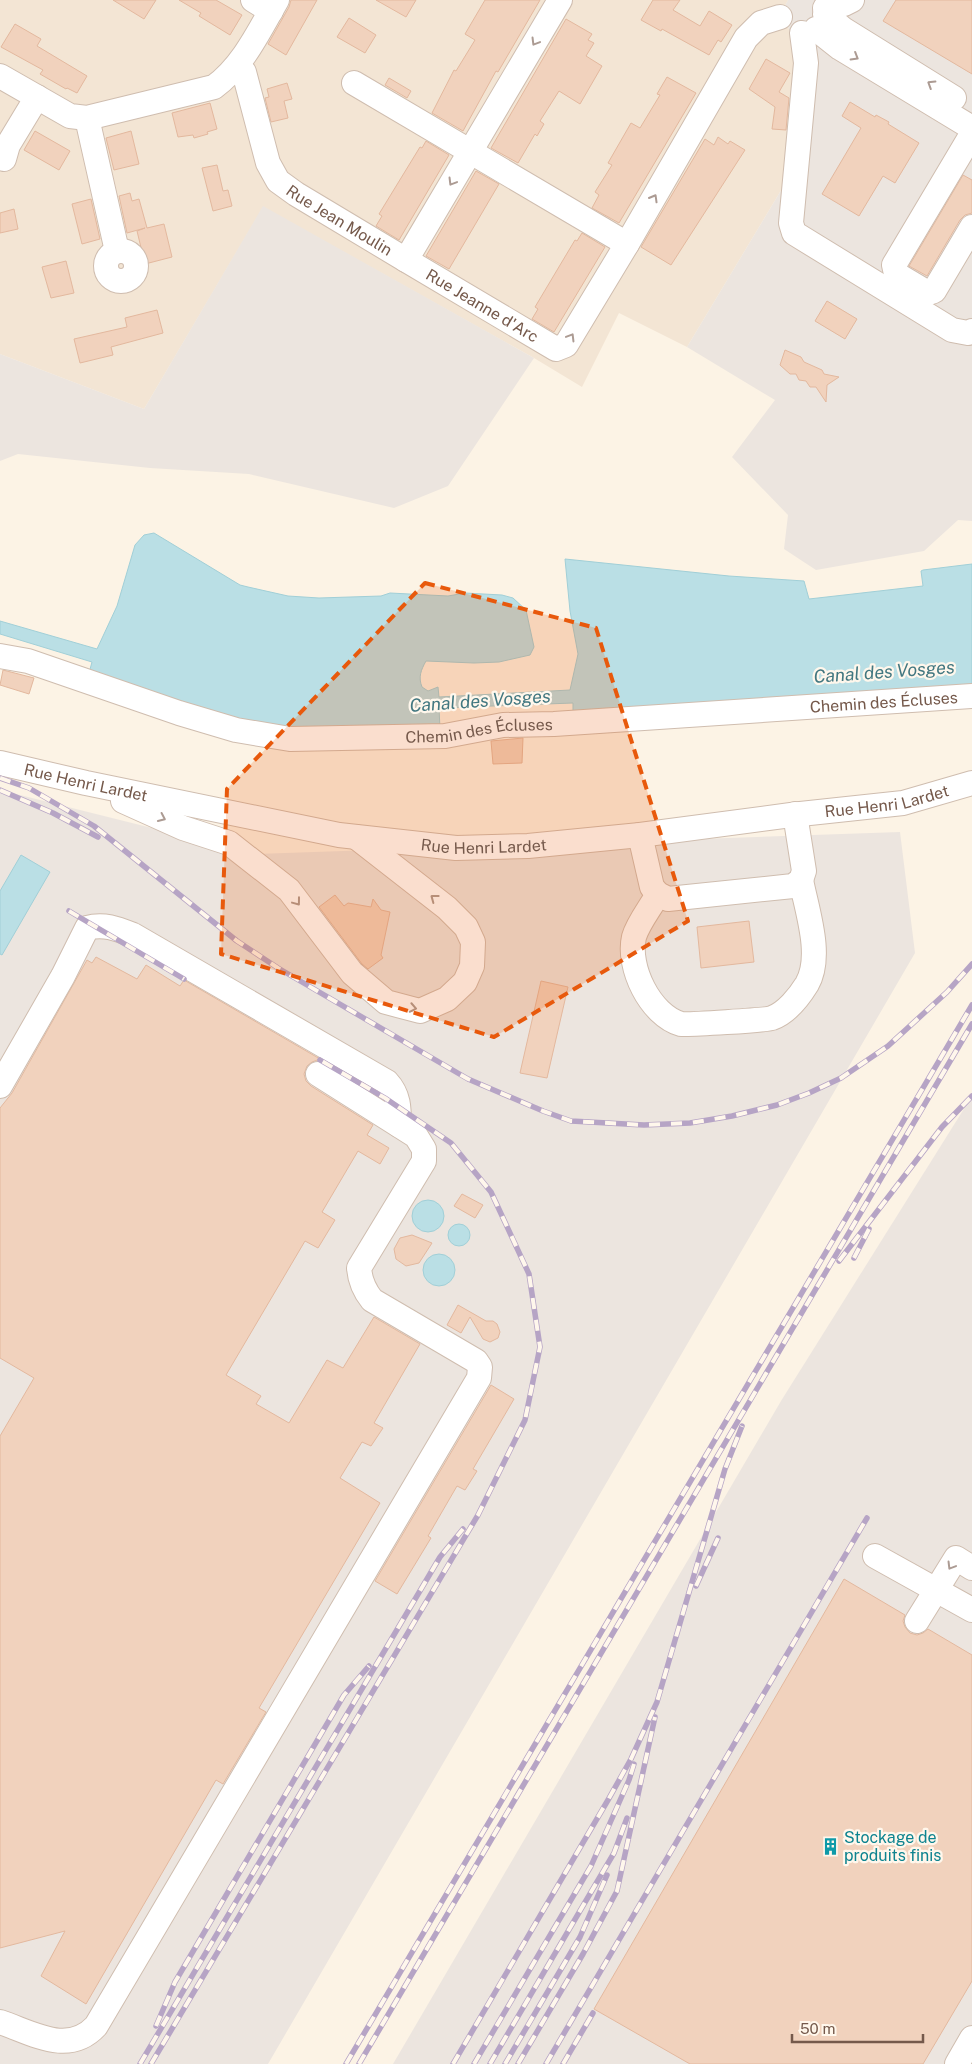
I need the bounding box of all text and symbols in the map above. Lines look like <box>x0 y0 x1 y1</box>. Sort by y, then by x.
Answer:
one-way arrow <box>531 37 541 46</box>
one-way arrow <box>850 51 859 61</box>
one-way arrow <box>927 80 936 90</box>
one-way arrow <box>449 176 459 185</box>
street label: Rue Jean Moulin <box>282 181 396 260</box>
one-way arrow <box>648 194 658 203</box>
street label: Rue Jeanne d'Arc <box>422 265 542 346</box>
one-way arrow <box>564 334 574 343</box>
water label: Canal des Vosges <box>813 656 955 687</box>
water label: Canal des Vosges <box>409 685 551 716</box>
street label: Chemin des Écluses <box>809 688 958 717</box>
street label: Chemin des Écluses <box>405 715 553 747</box>
street label: Rue Henri Lardet <box>22 760 149 805</box>
street label: Rue Henri Lardet <box>824 781 951 821</box>
one-way arrow <box>157 812 166 823</box>
street label: Rue Henri Lardet <box>420 835 548 858</box>
one-way arrow <box>292 896 300 905</box>
one-way arrow <box>431 896 440 904</box>
one-way arrow <box>408 1003 417 1013</box>
one-way arrow <box>948 1560 958 1569</box>
place label: Stockage de produits finis <box>844 1828 941 1865</box>
building icon: Stockage de produits finis <box>820 1836 840 1856</box>
scale bar <box>792 2012 923 2044</box>
text: 50 m <box>800 2020 835 2037</box>

